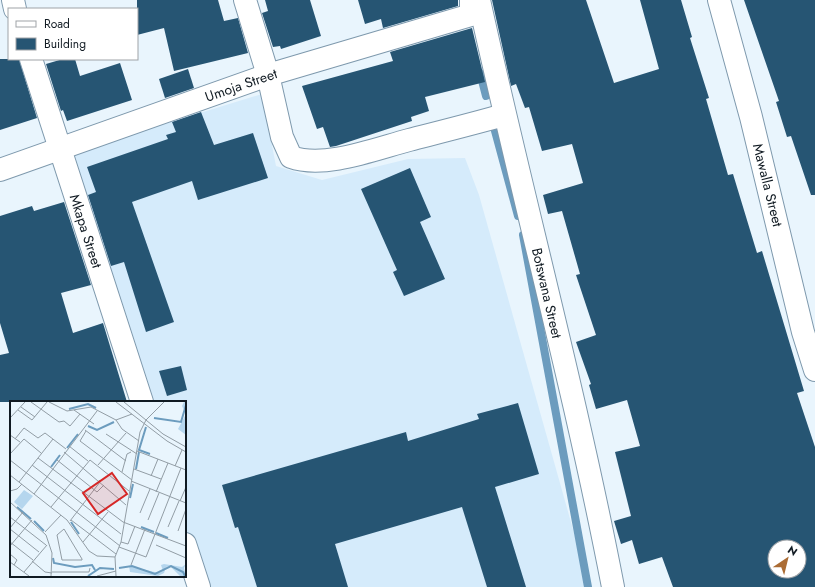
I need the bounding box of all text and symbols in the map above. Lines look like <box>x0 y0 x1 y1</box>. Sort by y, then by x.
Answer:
legend <box>8 8 138 60</box>
text: Road <box>44 15 70 33</box>
text: Building <box>44 35 86 53</box>
street label: Umoja Street <box>202 63 280 107</box>
street label: Mawalla Street <box>748 141 788 229</box>
street label: Mkapa Street <box>65 192 108 271</box>
street label: Botswana Street <box>527 246 567 341</box>
inset map <box>10 401 186 577</box>
north arrow <box>767 539 807 579</box>
text: N <box>785 542 801 560</box>

